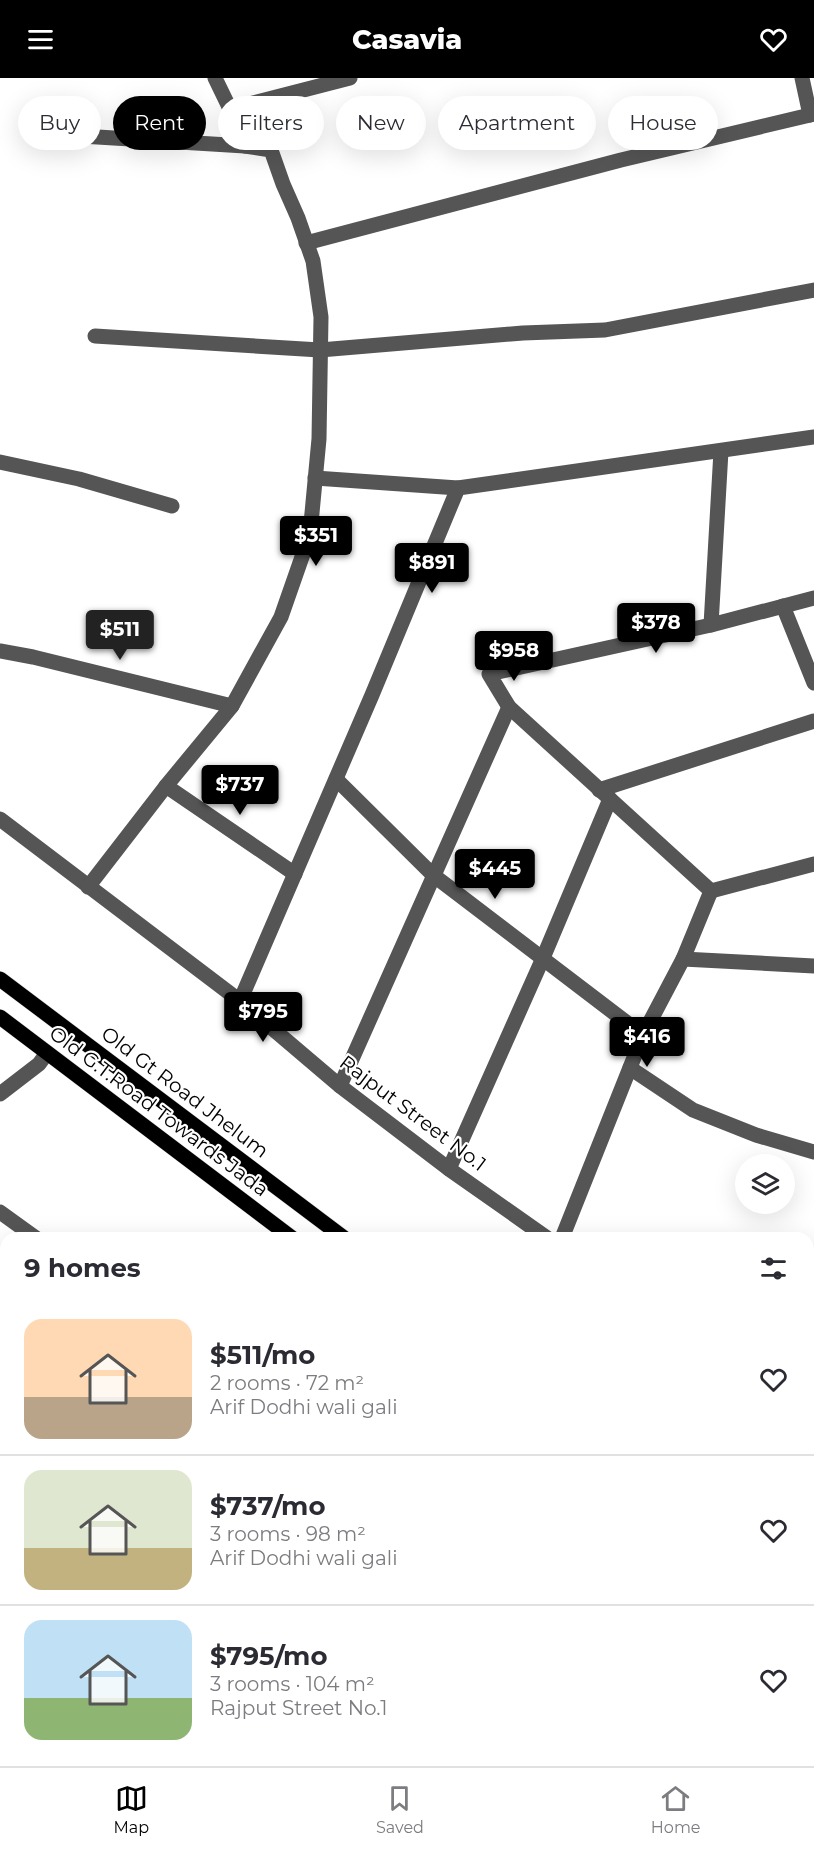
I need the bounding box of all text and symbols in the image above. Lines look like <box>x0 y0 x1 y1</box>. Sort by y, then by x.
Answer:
icon: menu <box>24 23 57 56</box>
text: Casavia <box>352 23 462 56</box>
icon: heart <box>757 23 790 56</box>
chip: Buy <box>18 96 101 150</box>
chip: Rent <box>113 96 206 150</box>
chip: Filters <box>218 96 324 150</box>
chip: New <box>336 96 426 150</box>
chip: Apartment <box>438 96 596 150</box>
chip: House <box>608 96 718 150</box>
pin: $351 <box>280 516 352 567</box>
text: $351 <box>294 523 338 547</box>
pin: $891 <box>396 543 468 594</box>
text: $891 <box>409 550 455 574</box>
pin: $378 <box>620 603 692 654</box>
pin: $511 <box>84 610 156 661</box>
text: $378 <box>631 610 681 634</box>
text: $511 <box>100 617 140 641</box>
pin: $958 <box>478 631 550 682</box>
text: $958 <box>489 638 539 662</box>
pin: $737 <box>204 765 276 816</box>
text: $737 <box>216 772 264 796</box>
pin: $445 <box>459 849 531 900</box>
text: $445 <box>469 856 521 880</box>
pin: $795 <box>227 992 299 1043</box>
text: $795 <box>238 999 288 1023</box>
pin: $416 <box>611 1017 683 1068</box>
street label: Old G.T.Road Towards Jada <box>45 1021 273 1201</box>
street label: Old Gt Road Jhelum <box>97 1021 273 1163</box>
text: $416 <box>624 1024 670 1048</box>
street label: Rajput Street No.1 <box>335 1050 491 1176</box>
map controls <box>735 1154 795 1214</box>
button: layers <box>735 1154 795 1214</box>
text: 9 homes <box>24 1252 141 1284</box>
icon: filters <box>757 1252 790 1285</box>
text: $511/mo <box>210 1339 315 1371</box>
icon: home <box>72 1343 144 1415</box>
icon: heart <box>757 1363 790 1396</box>
text: 2 rooms · 72 m² <box>210 1371 364 1395</box>
text: Arif Dodhi wali gali <box>210 1395 398 1419</box>
text: $737/mo <box>210 1490 326 1522</box>
icon: home <box>72 1494 144 1566</box>
icon: heart <box>757 1514 790 1547</box>
text: 3 rooms · 98 m² <box>210 1522 366 1546</box>
text: Arif Dodhi wali gali <box>210 1546 398 1570</box>
text: $795/mo <box>210 1640 327 1672</box>
icon: home <box>72 1644 144 1716</box>
icon: heart <box>757 1664 790 1697</box>
text: 3 rooms · 104 m² <box>210 1672 375 1696</box>
text: Rajput Street No.1 <box>210 1696 387 1720</box>
tab: Map <box>113 1782 149 1837</box>
tab: Saved <box>376 1782 424 1837</box>
tab: Home <box>651 1782 701 1837</box>

